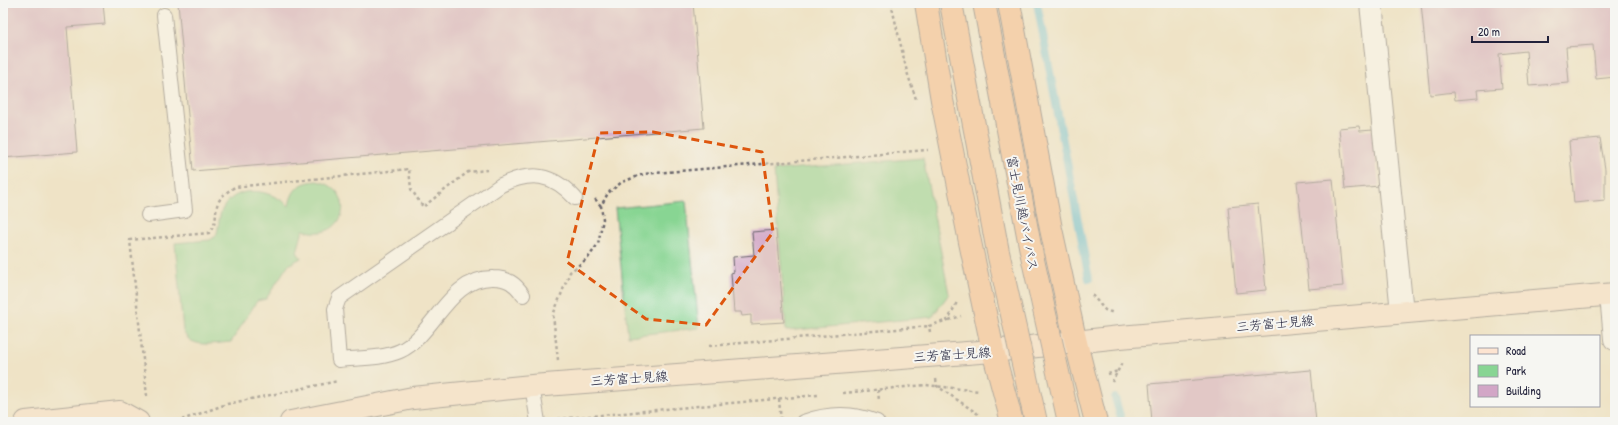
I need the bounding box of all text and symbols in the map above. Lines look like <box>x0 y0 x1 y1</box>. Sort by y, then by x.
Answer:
scale bar <box>1472 18 1548 44</box>
text: 20 m <box>1478 23 1500 40</box>
street label: 富士見川越バイパス <box>1003 154 1043 272</box>
street label: 三芳富士見線 <box>1235 311 1316 335</box>
legend <box>1470 335 1600 407</box>
street label: 三芳富士見線 <box>912 342 993 366</box>
text: Road <box>1506 342 1526 359</box>
text: Park <box>1506 362 1526 379</box>
street label: 三芳富士見線 <box>589 366 670 390</box>
text: Building <box>1506 382 1541 399</box>

